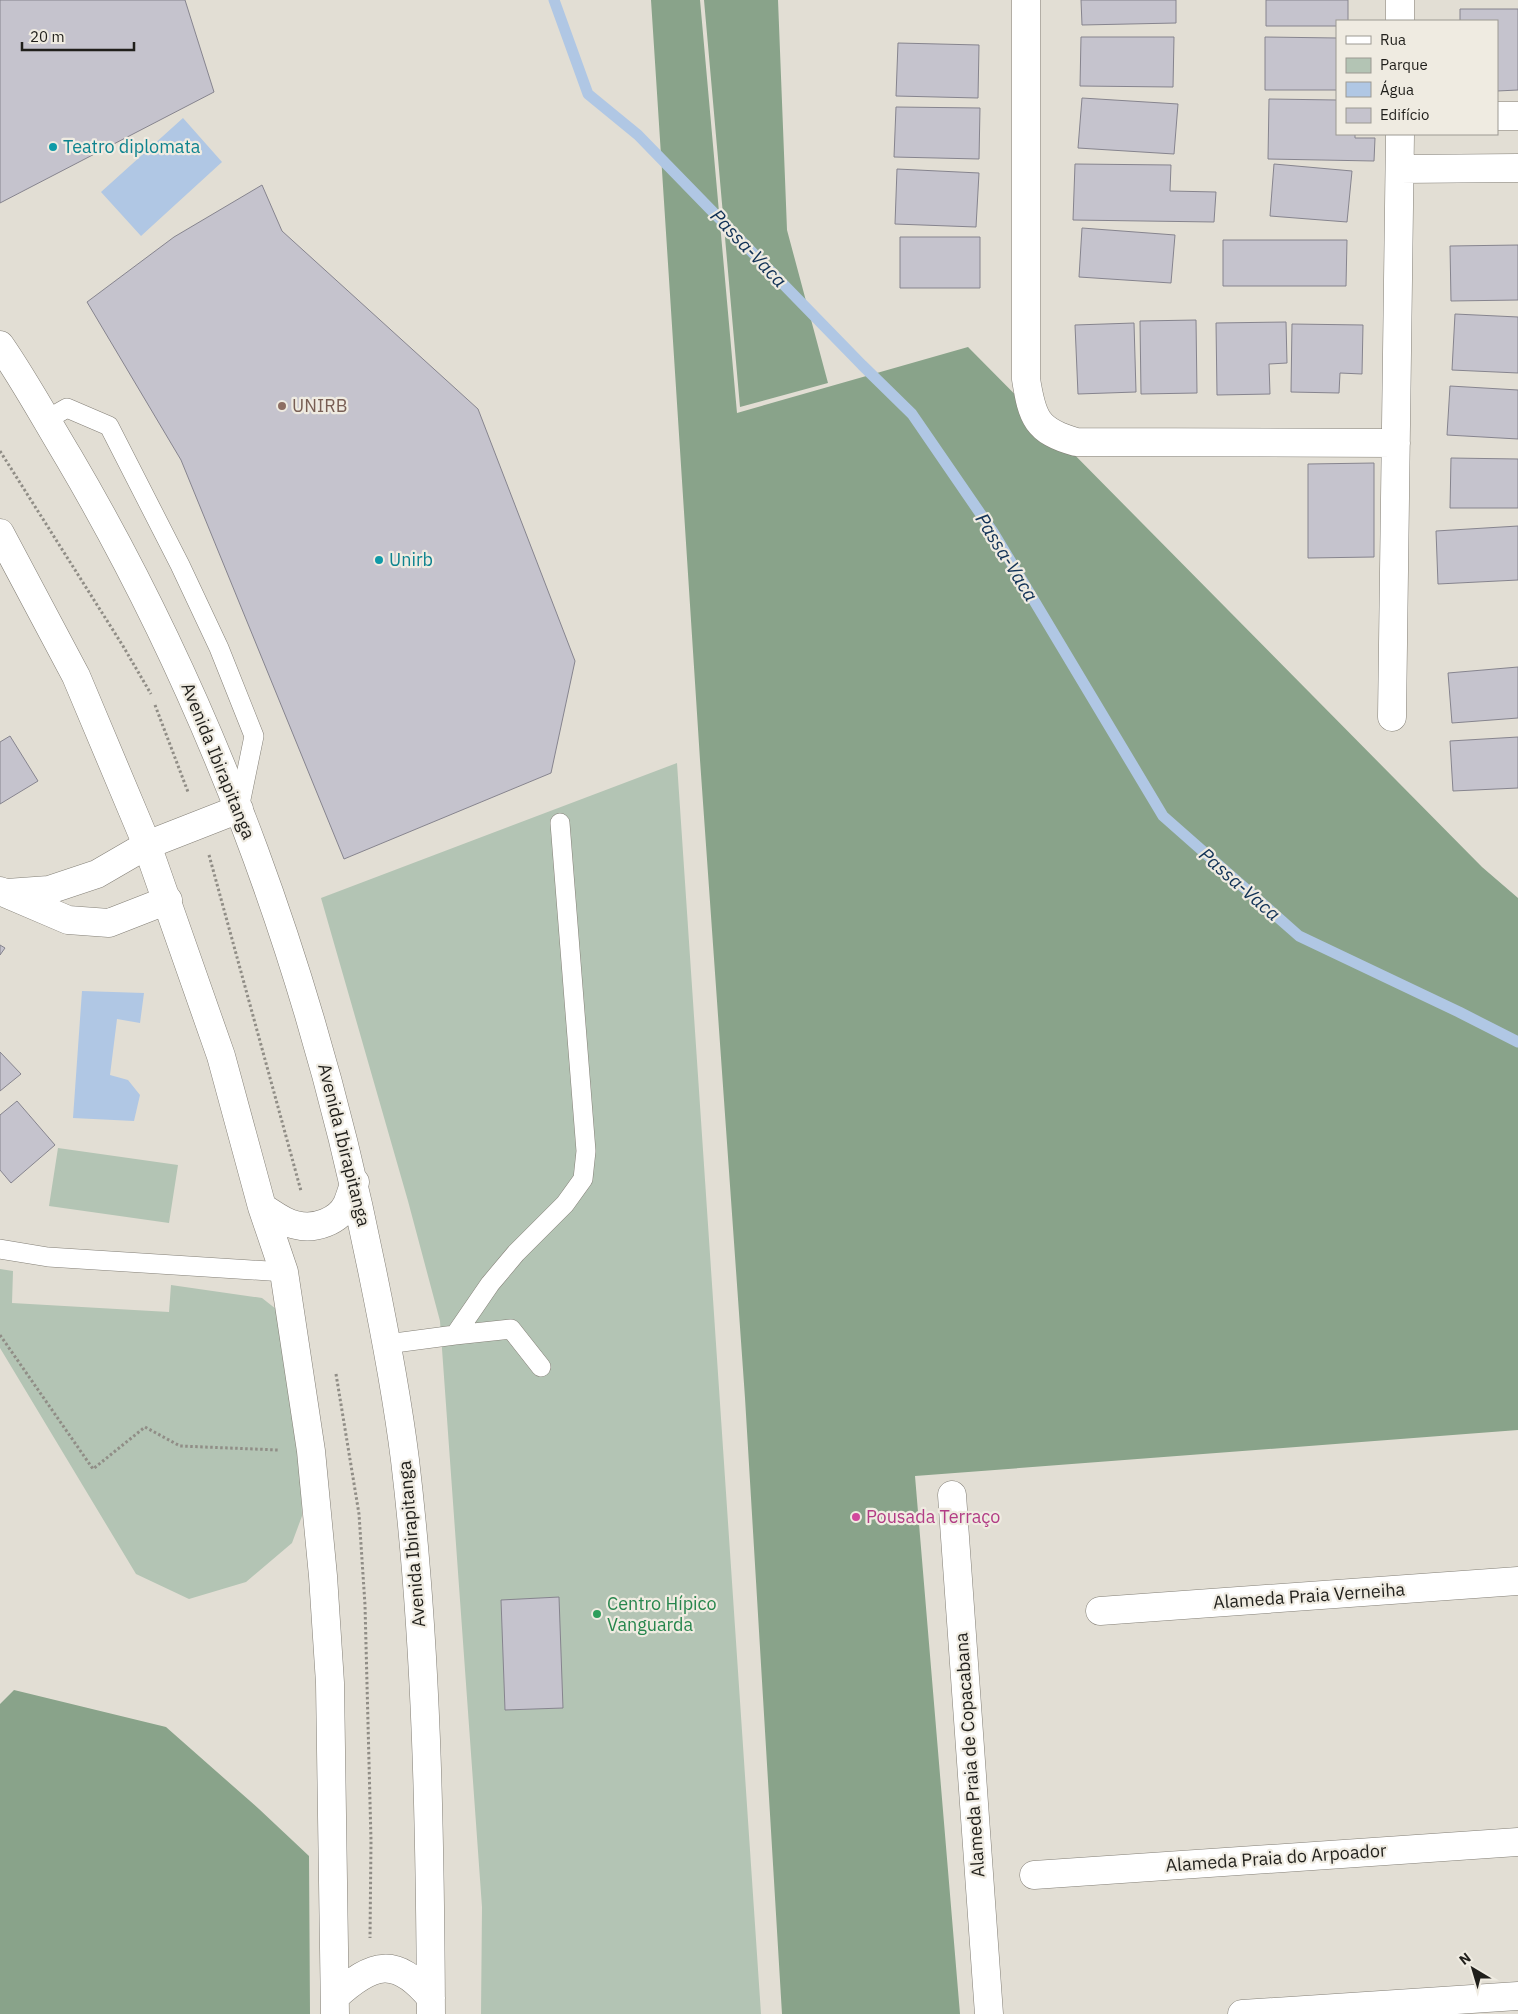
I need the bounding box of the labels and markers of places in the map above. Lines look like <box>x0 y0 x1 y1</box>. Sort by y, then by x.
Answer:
place label: Teatro diplomata <box>63 135 201 158</box>
marker: Teatro diplomata <box>47 141 59 153</box>
place label: UNIRB <box>292 394 347 417</box>
marker: UNIRB <box>276 400 288 412</box>
place label: Unirb <box>389 548 433 571</box>
marker: Unirb <box>373 554 385 566</box>
place label: Pousada Terraço <box>866 1505 1000 1528</box>
marker: Pousada Terraço <box>850 1511 862 1523</box>
place label: Centro Hípico Vanguarda <box>607 1592 717 1636</box>
marker: Centro Hípico Vanguarda <box>591 1608 603 1620</box>

